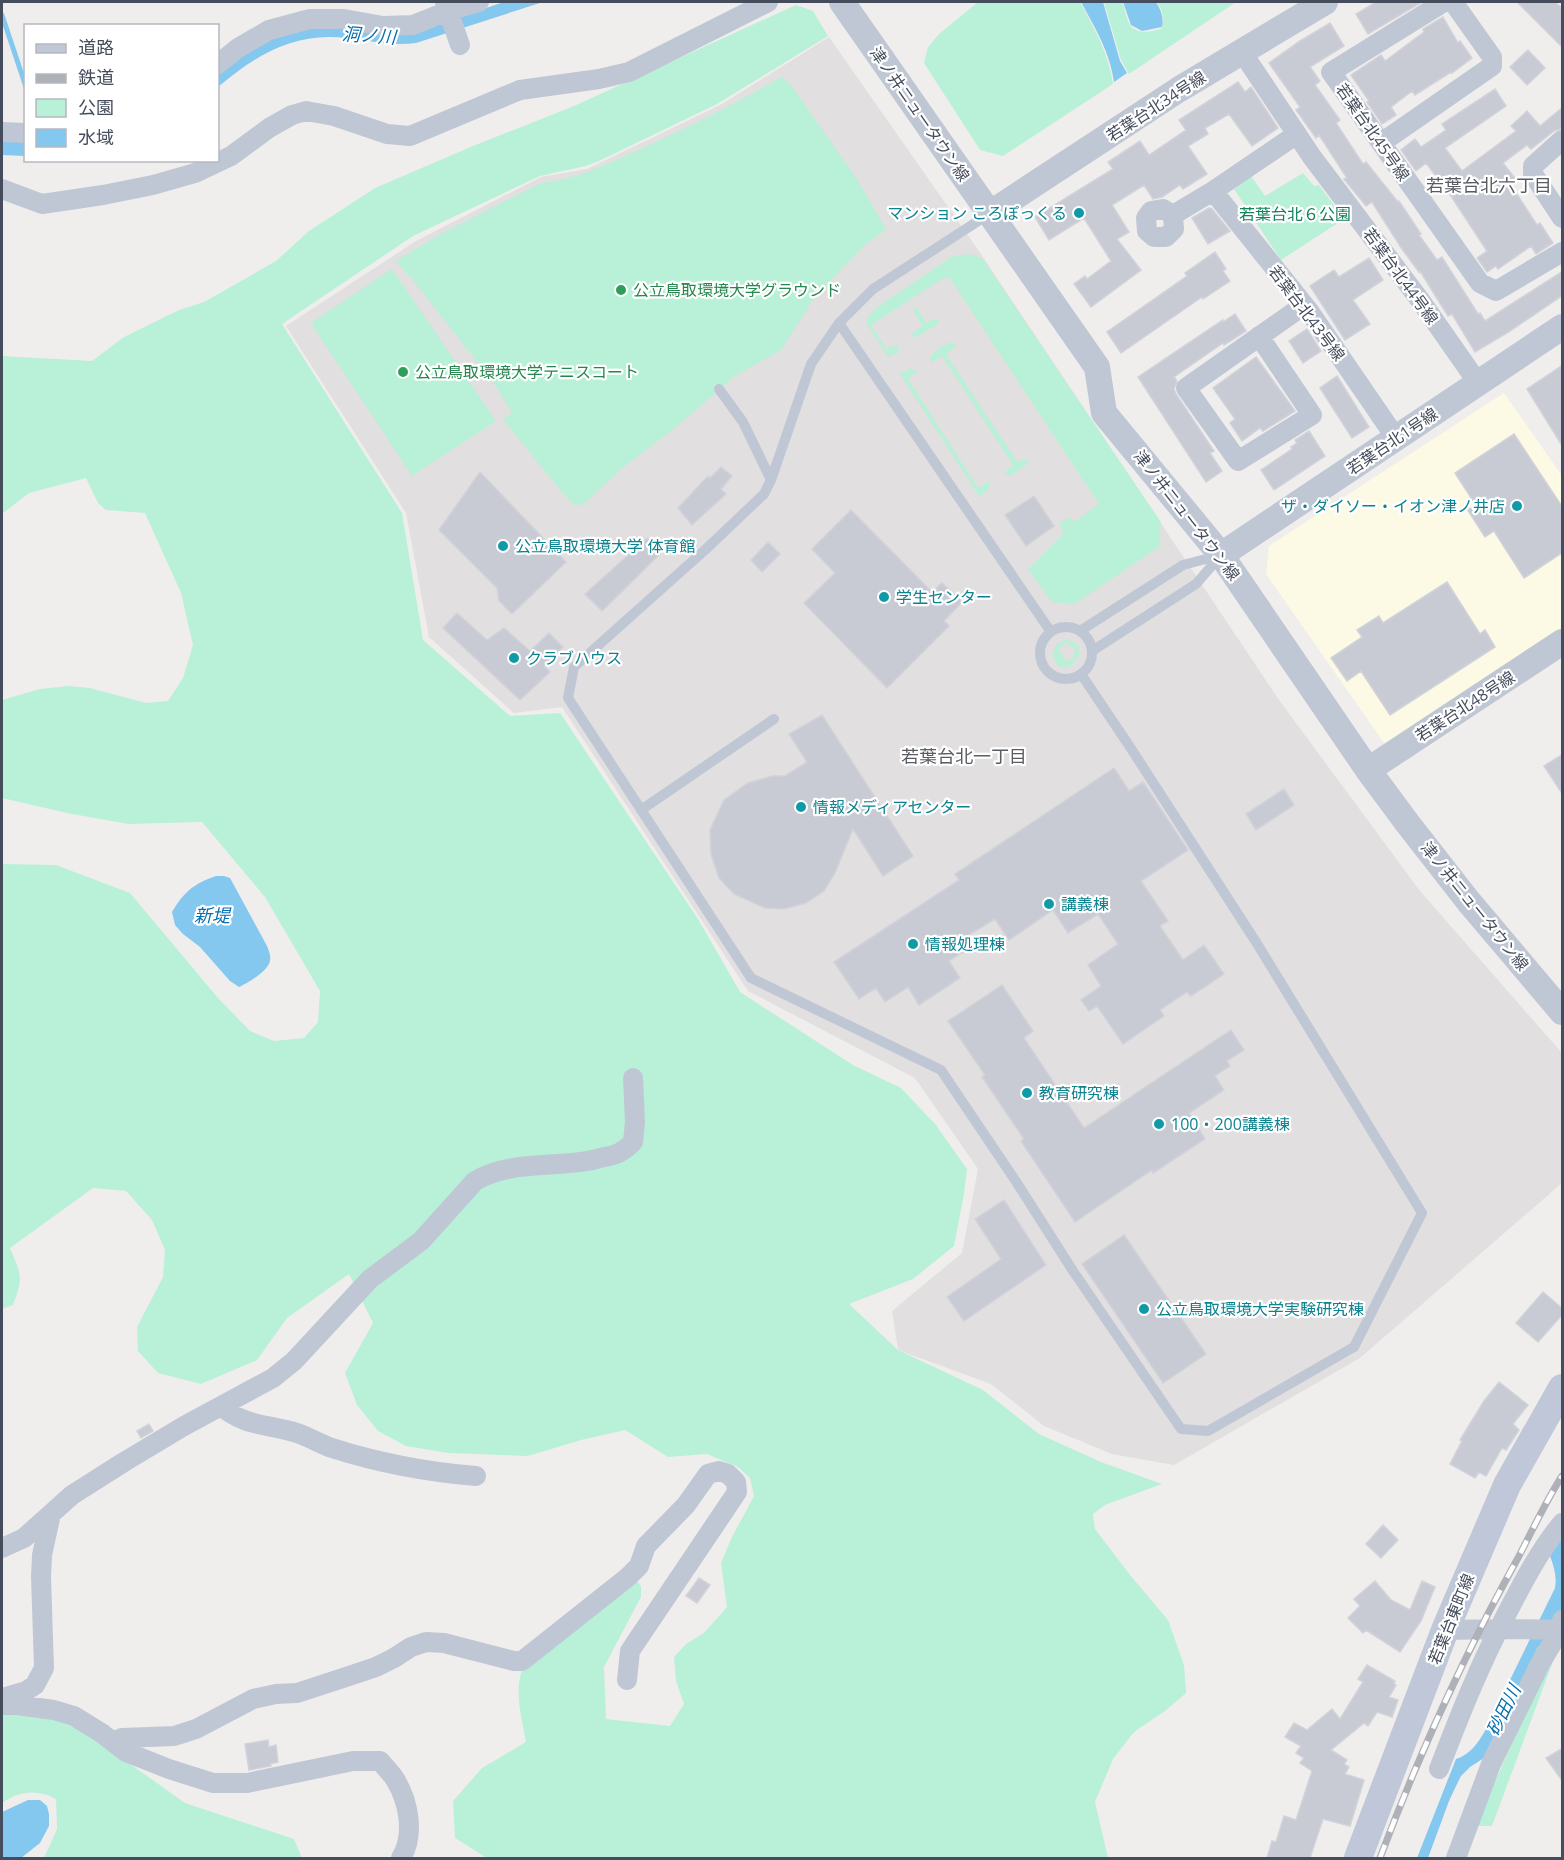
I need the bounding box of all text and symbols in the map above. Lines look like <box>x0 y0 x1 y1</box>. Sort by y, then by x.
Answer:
water label: 洞ノ川 <box>341 21 399 49</box>
legend <box>24 24 219 162</box>
text: 道路 <box>78 35 114 59</box>
street label: 津ノ井ニュータウン線 <box>865 42 975 186</box>
text: 鉄道 <box>78 65 114 89</box>
street label: 若葉台北34号線 <box>1102 66 1210 146</box>
street label: 若葉台北45号線 <box>1331 79 1415 185</box>
text: 公園 <box>78 95 114 119</box>
text: 水域 <box>78 125 114 149</box>
district label: 若葉台北六丁目 <box>1426 173 1552 197</box>
place label: マンション ころぽっくる <box>887 202 1067 224</box>
park label: 若葉台北６公園 <box>1239 203 1351 225</box>
marker: マンション ころぽっくる <box>1072 206 1086 220</box>
street label: 若葉台北44号線 <box>1359 223 1443 329</box>
street label: 若葉台北43号線 <box>1264 261 1350 365</box>
place label: 公立鳥取環境大学グラウンド <box>633 279 841 301</box>
marker: 公立鳥取環境大学グラウンド <box>614 283 628 297</box>
place label: 公立鳥取環境大学テニスコート <box>415 361 639 383</box>
marker: 公立鳥取環境大学テニスコート <box>396 365 410 379</box>
street label: 若葉台北1号線 <box>1342 402 1442 480</box>
street label: 津ノ井ニュータウン線 <box>1129 445 1245 585</box>
place label: ザ・ダイソー・イオン津ノ井店 <box>1281 495 1505 517</box>
marker: ザ・ダイソー・イオン津ノ井店 <box>1510 499 1524 513</box>
place label: 公立鳥取環境大学 体育館 <box>515 535 695 557</box>
marker: 公立鳥取環境大学 体育館 <box>496 539 510 553</box>
place label: 学生センター <box>896 586 992 608</box>
marker: 学生センター <box>877 590 891 604</box>
place label: クラブハウス <box>526 647 622 669</box>
marker: クラブハウス <box>507 651 521 665</box>
street label: 若葉台北48号線 <box>1411 666 1519 746</box>
district label: 若葉台北一丁目 <box>901 744 1027 768</box>
place label: 情報メディアセンター <box>813 796 972 818</box>
marker: 情報メディアセンター <box>794 800 808 814</box>
street label: 津ノ井ニュータウン線 <box>1416 837 1534 975</box>
place label: 講義棟 <box>1061 893 1109 915</box>
marker: 講義棟 <box>1042 897 1056 911</box>
water label: 新堤 <box>194 903 232 927</box>
place label: 情報処理棟 <box>925 933 1005 955</box>
marker: 情報処理棟 <box>906 937 920 951</box>
place label: 教育研究棟 <box>1039 1082 1119 1104</box>
marker: 教育研究棟 <box>1020 1086 1034 1100</box>
place label: 100・200講義棟 <box>1171 1113 1290 1135</box>
marker: 100・200講義棟 <box>1152 1117 1166 1131</box>
place label: 公立鳥取環境大学実験研究棟 <box>1156 1298 1364 1320</box>
marker: 公立鳥取環境大学実験研究棟 <box>1137 1302 1151 1316</box>
street label: 若葉台東町線 <box>1423 1570 1479 1668</box>
water label: 砂田川 <box>1480 1679 1526 1740</box>

